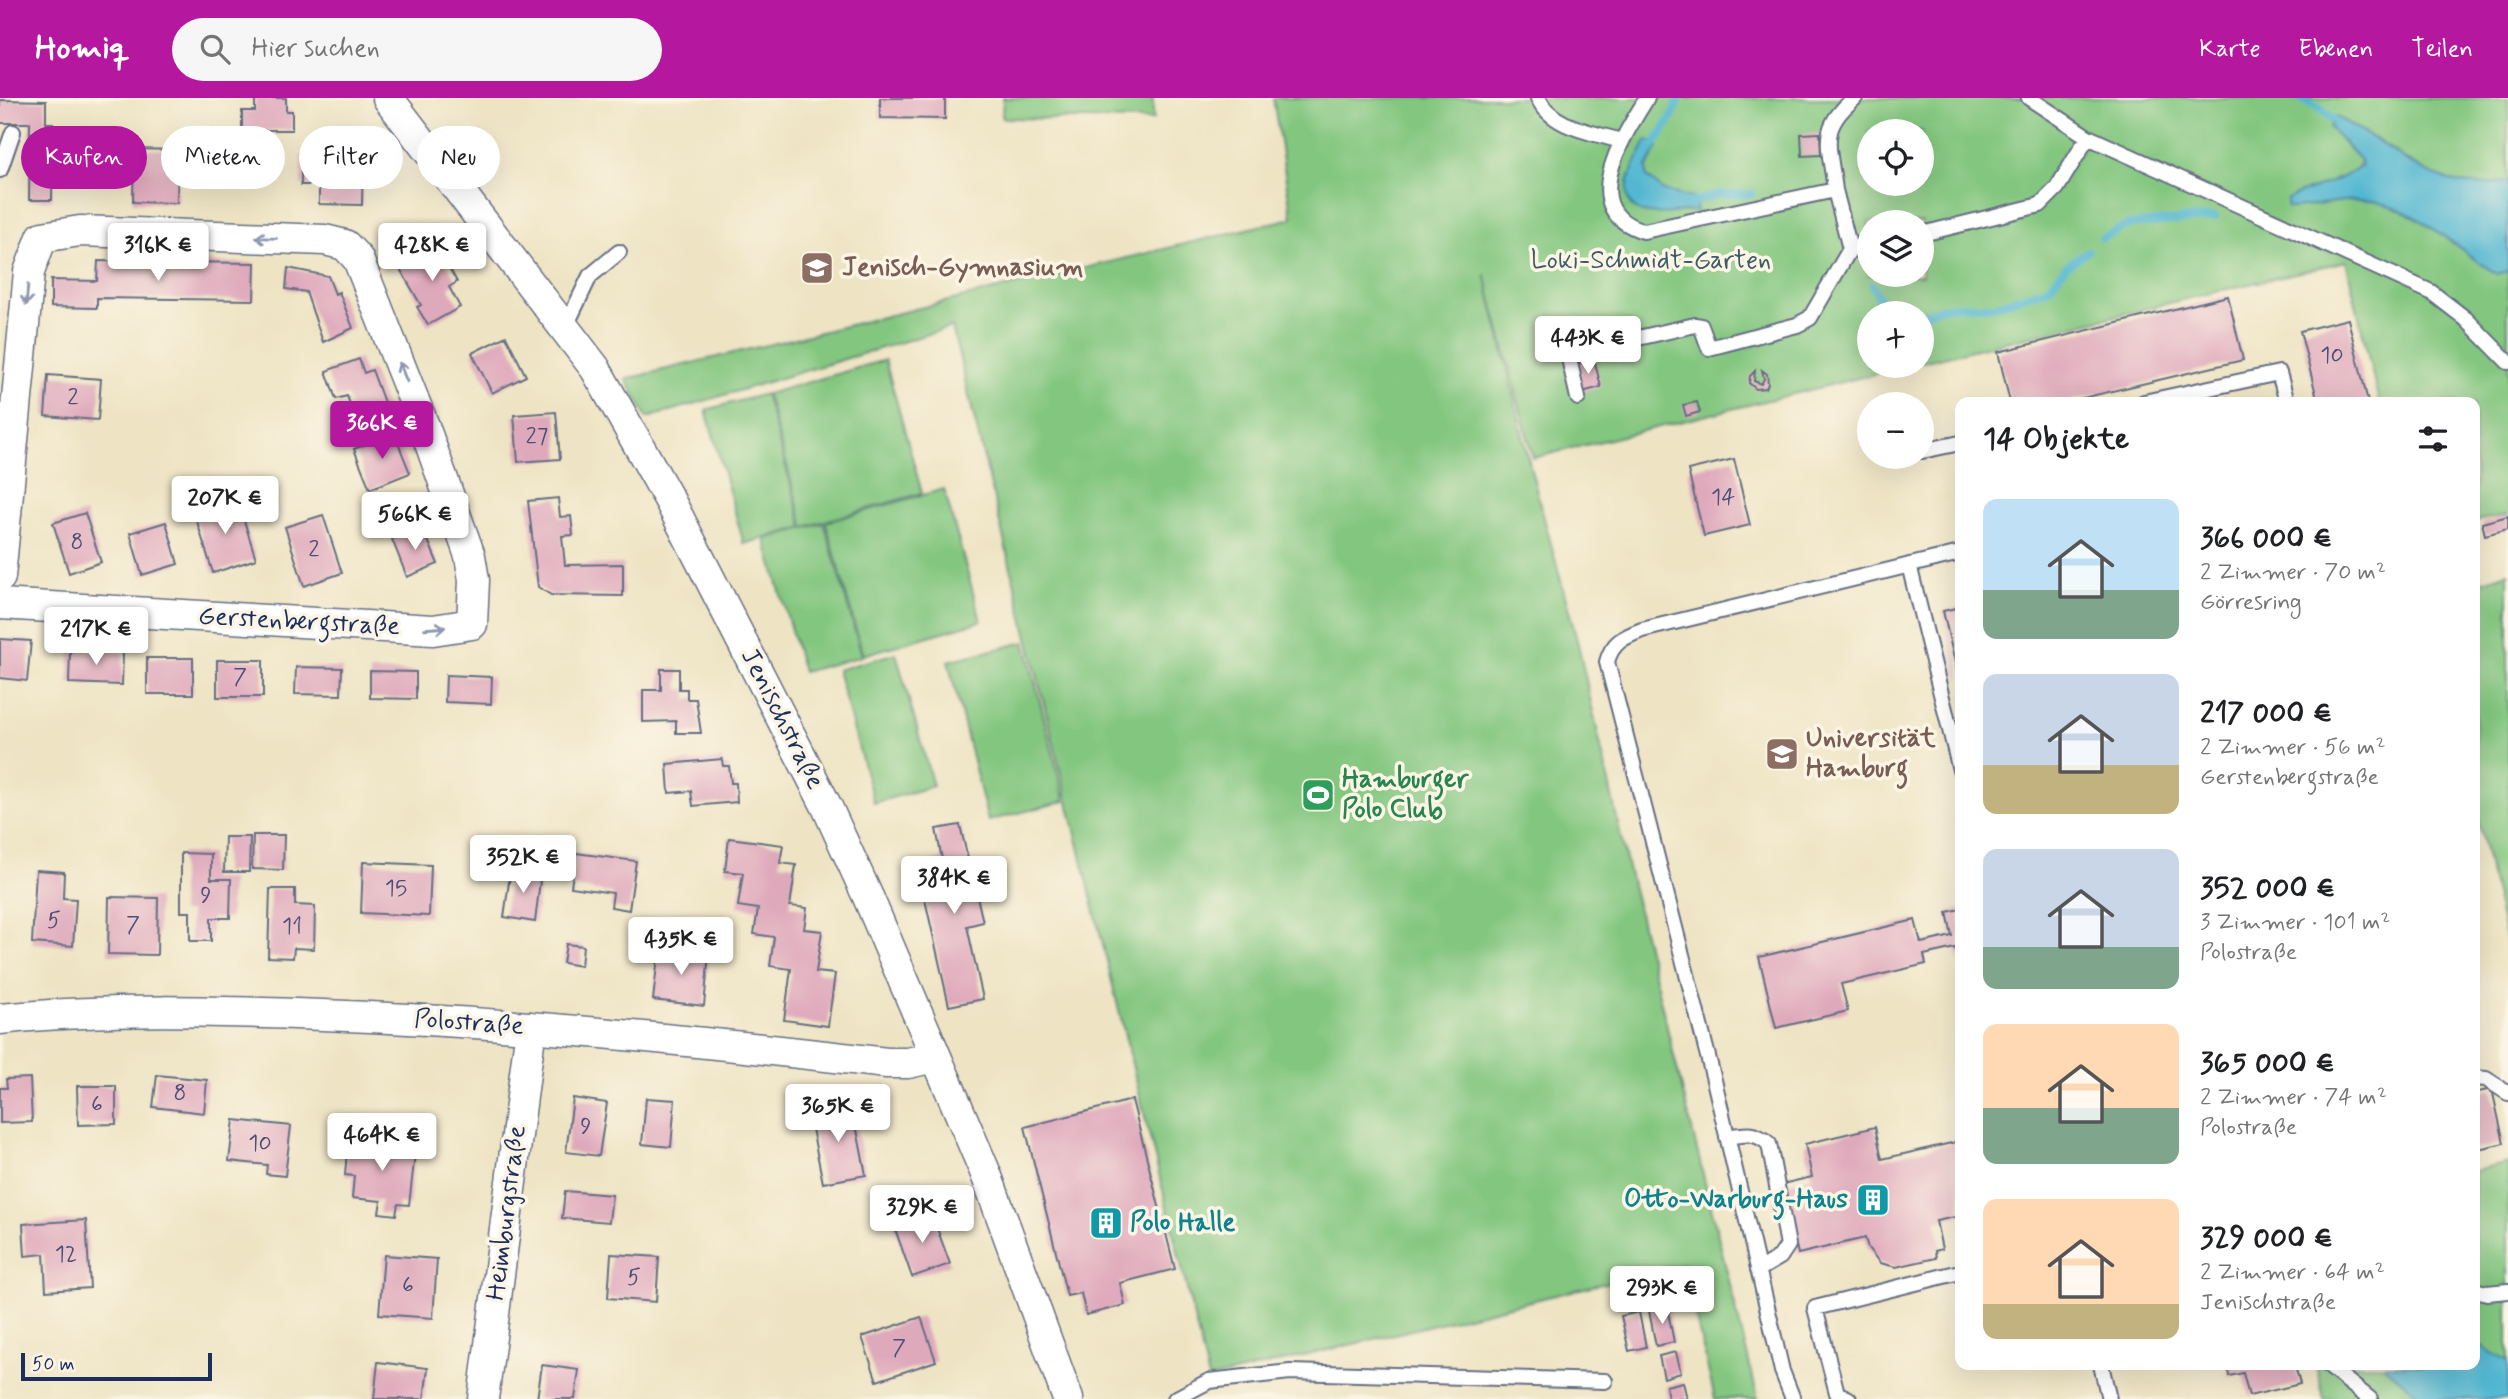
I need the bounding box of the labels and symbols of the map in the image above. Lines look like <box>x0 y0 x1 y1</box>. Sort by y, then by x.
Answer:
pin: 316K € <box>101 223 215 283</box>
pin: 428K € <box>375 223 489 283</box>
one-way arrow <box>254 232 277 245</box>
park label: Loki-Schmidt-Garten <box>1531 244 1771 278</box>
school or university icon: Jenisch-Gymnasium <box>798 249 836 287</box>
place label: Jenisch-Gymnasium <box>842 251 1084 285</box>
one-way arrow <box>20 283 33 306</box>
pin: 443K € <box>1531 316 1645 376</box>
house number: 10 <box>2320 341 2344 371</box>
one-way arrow <box>396 361 409 383</box>
house number: 2 <box>67 383 79 413</box>
pin: 366K € <box>325 402 439 461</box>
house number: 27 <box>526 422 548 452</box>
pin: 207K € <box>168 476 282 536</box>
house number: 14 <box>1711 483 1735 513</box>
pin: 566K € <box>358 492 472 552</box>
house number: 8 <box>71 528 83 558</box>
house number: 2 <box>308 535 320 565</box>
street label: Gerstenbergstraße <box>197 600 401 647</box>
pin: 217K € <box>39 608 153 667</box>
one-way arrow <box>423 621 446 634</box>
street label: Jenischstraße <box>732 643 832 795</box>
house number: 7 <box>233 663 247 693</box>
place label: Universität Hamburg <box>1806 722 1936 789</box>
school or university icon: Universität Hamburg <box>1763 735 1801 773</box>
place label: Hamburger Polo Club <box>1342 763 1469 827</box>
sports icon: Hamburger Polo Club <box>1299 776 1337 814</box>
pin: 352K € <box>466 836 580 895</box>
pin: 384K € <box>897 856 1011 916</box>
house number: 15 <box>385 874 407 904</box>
house number: 9 <box>200 881 212 911</box>
house number: 5 <box>47 906 61 936</box>
house number: 7 <box>126 911 140 941</box>
house number: 11 <box>282 912 302 942</box>
pin: 435K € <box>624 918 738 977</box>
street label: Polostraße <box>413 1002 525 1044</box>
house number: 8 <box>174 1079 186 1109</box>
pin: 365K € <box>781 1084 895 1144</box>
house number: 6 <box>91 1090 103 1120</box>
house number: 9 <box>580 1112 592 1142</box>
pin: 464K € <box>325 1114 439 1173</box>
street label: Heimburgstraße <box>479 1123 535 1303</box>
house number: 10 <box>248 1129 272 1159</box>
building icon: Otto-Warburg-Haus <box>1854 1181 1892 1219</box>
place label: Otto-Warburg-Haus <box>1624 1183 1848 1220</box>
pin: 329K € <box>865 1186 979 1245</box>
building icon: Polo Halle <box>1087 1204 1125 1242</box>
place label: Polo Halle <box>1130 1206 1236 1240</box>
house number: 12 <box>55 1240 77 1270</box>
house number: 5 <box>627 1263 641 1293</box>
pin: 293K € <box>1605 1266 1719 1326</box>
house number: 6 <box>402 1271 414 1301</box>
house number: 7 <box>892 1334 906 1364</box>
scale bar <box>21 1350 212 1382</box>

